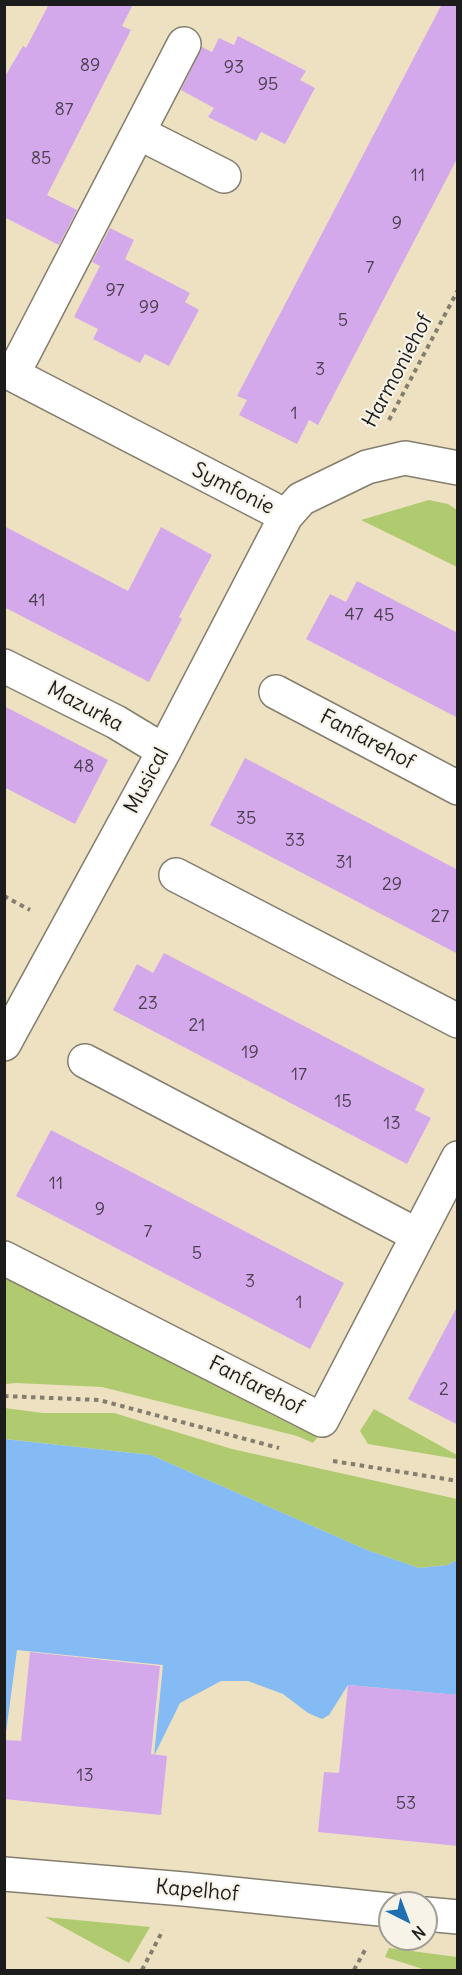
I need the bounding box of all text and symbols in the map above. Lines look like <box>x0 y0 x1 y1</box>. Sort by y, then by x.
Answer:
house number: 89 <box>80 55 100 77</box>
house number: 93 <box>224 57 244 79</box>
house number: 95 <box>258 74 278 96</box>
house number: 87 <box>54 99 74 121</box>
house number: 85 <box>31 148 51 170</box>
house number: 11 <box>411 165 425 187</box>
house number: 9 <box>392 213 402 235</box>
house number: 7 <box>366 257 374 279</box>
house number: 97 <box>105 280 125 302</box>
house number: 99 <box>139 297 159 319</box>
house number: 5 <box>338 310 348 332</box>
street label: Harmoniehof <box>358 310 438 432</box>
house number: 3 <box>315 359 325 381</box>
house number: 1 <box>290 403 298 425</box>
street label: Symfonie <box>188 458 278 520</box>
house number: 41 <box>28 590 46 612</box>
house number: 47 <box>344 604 364 626</box>
house number: 45 <box>374 605 394 627</box>
street label: Mazurka <box>43 677 127 737</box>
street label: Fanfarehof <box>315 705 419 775</box>
street label: Musical <box>119 744 175 818</box>
house number: 48 <box>74 756 94 778</box>
house number: 35 <box>236 808 256 830</box>
house number: 33 <box>285 830 305 852</box>
house number: 31 <box>335 852 353 874</box>
house number: 29 <box>382 874 402 896</box>
house number: 27 <box>431 906 449 928</box>
house number: 23 <box>138 993 158 1015</box>
house number: 21 <box>188 1015 206 1037</box>
house number: 19 <box>241 1042 259 1064</box>
house number: 17 <box>291 1064 307 1086</box>
house number: 15 <box>334 1091 352 1113</box>
house number: 13 <box>383 1113 401 1135</box>
house number: 11 <box>49 1173 63 1195</box>
house number: 9 <box>95 1199 105 1221</box>
house number: 7 <box>144 1221 152 1243</box>
house number: 5 <box>192 1243 202 1265</box>
house number: 3 <box>245 1271 255 1293</box>
house number: 1 <box>295 1292 303 1314</box>
street label: Fanfarehof <box>204 1351 308 1421</box>
house number: 2 <box>439 1379 449 1401</box>
house number: 13 <box>76 1765 94 1787</box>
house number: 53 <box>396 1793 416 1815</box>
street label: Kapelhof <box>154 1875 240 1907</box>
north arrow <box>378 1891 438 1951</box>
text: N <box>408 1922 430 1944</box>

